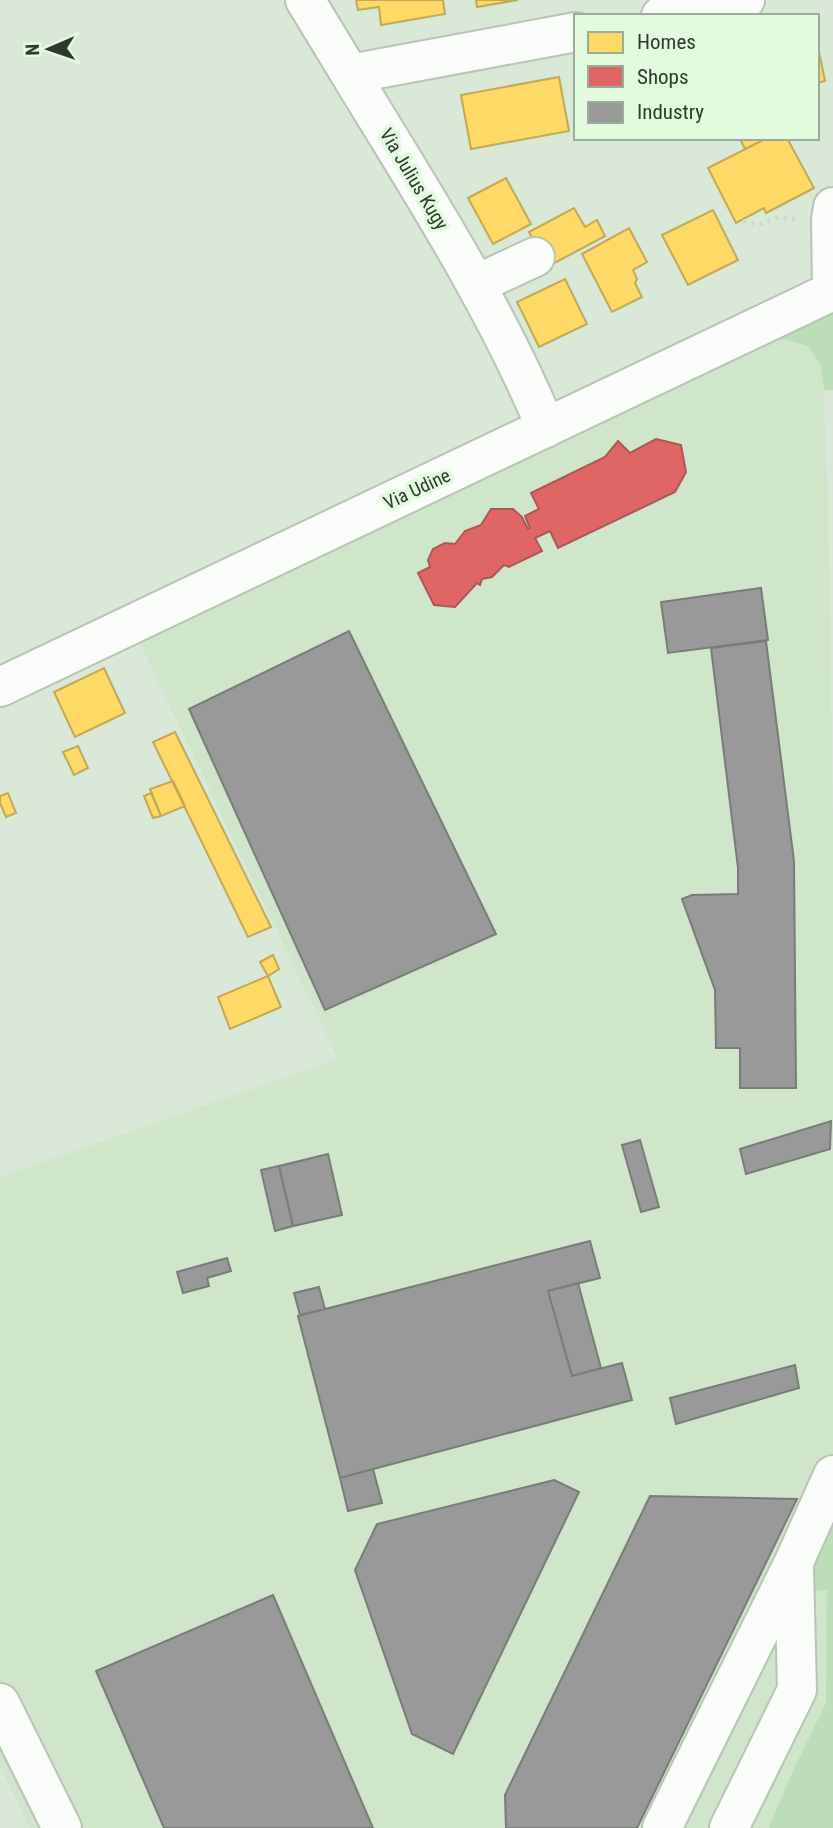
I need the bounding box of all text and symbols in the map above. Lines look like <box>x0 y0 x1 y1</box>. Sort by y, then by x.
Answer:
north arrow <box>14 14 84 84</box>
legend <box>574 14 819 140</box>
text: Homes <box>637 30 696 54</box>
text: N <box>21 43 44 56</box>
text: Shops <box>637 65 689 89</box>
text: Industry <box>637 100 704 124</box>
street label: Via Julius Kugy <box>375 124 453 234</box>
street label: Via Udine <box>380 464 454 514</box>

